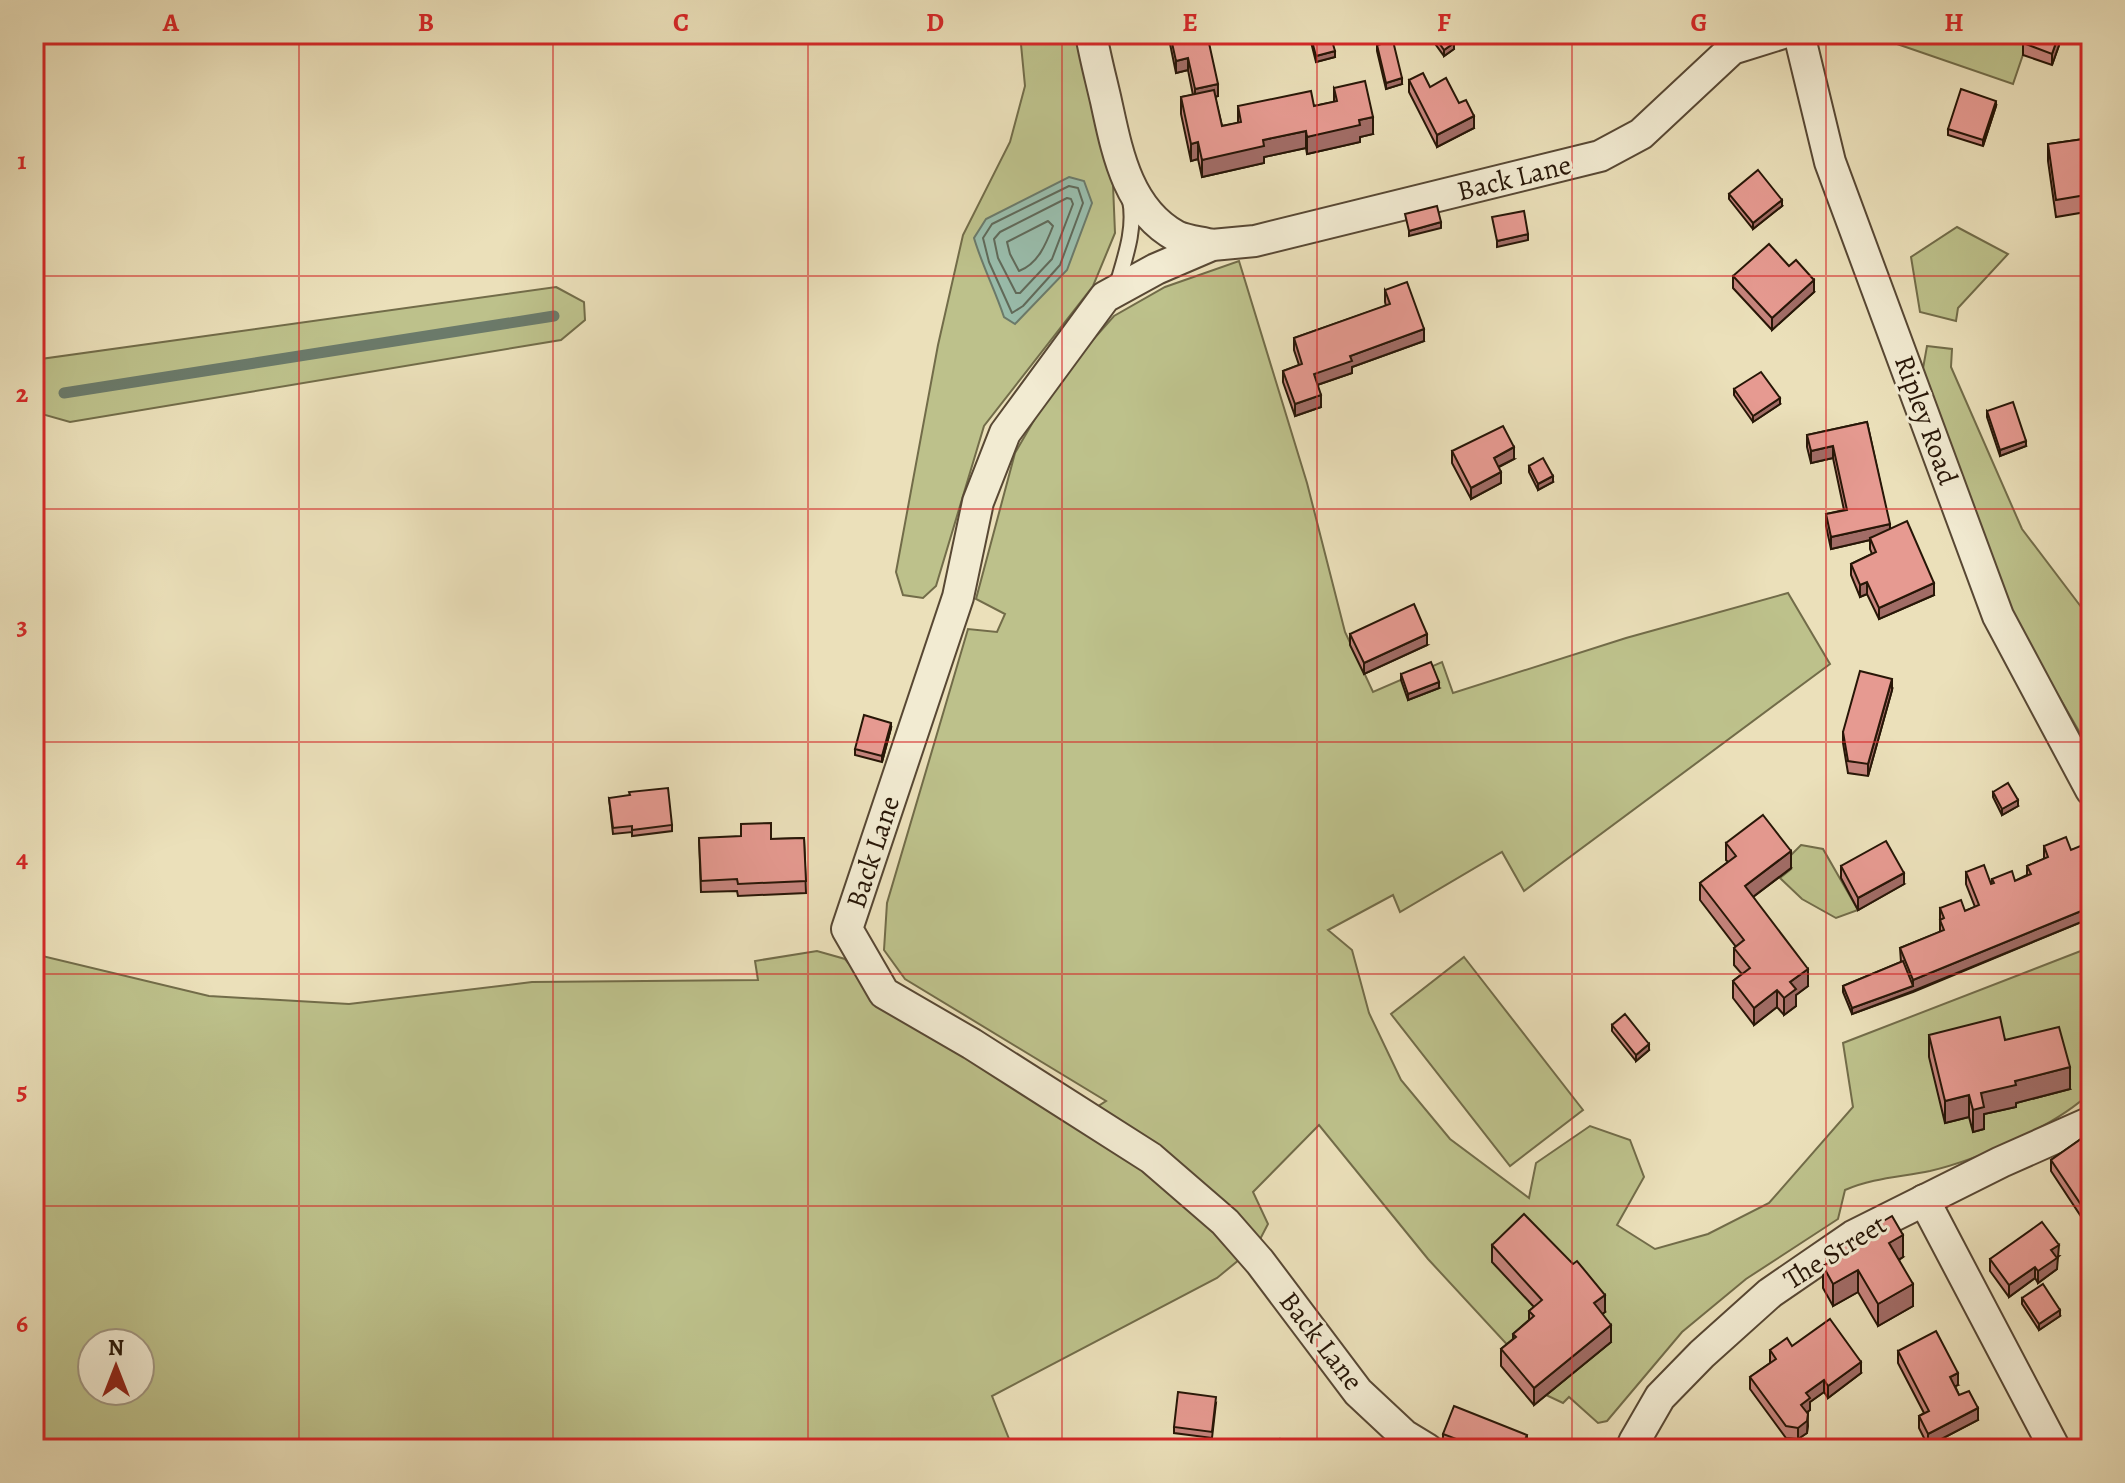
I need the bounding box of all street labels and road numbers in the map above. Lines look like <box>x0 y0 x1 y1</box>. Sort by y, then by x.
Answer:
street label: Back Lane <box>1453 146 1575 210</box>
street label: Ripley Road <box>1885 350 1967 491</box>
street label: Back Lane <box>837 791 909 913</box>
street label: The Street <box>1776 1206 1894 1298</box>
street label: Back Lane <box>1270 1284 1372 1398</box>

